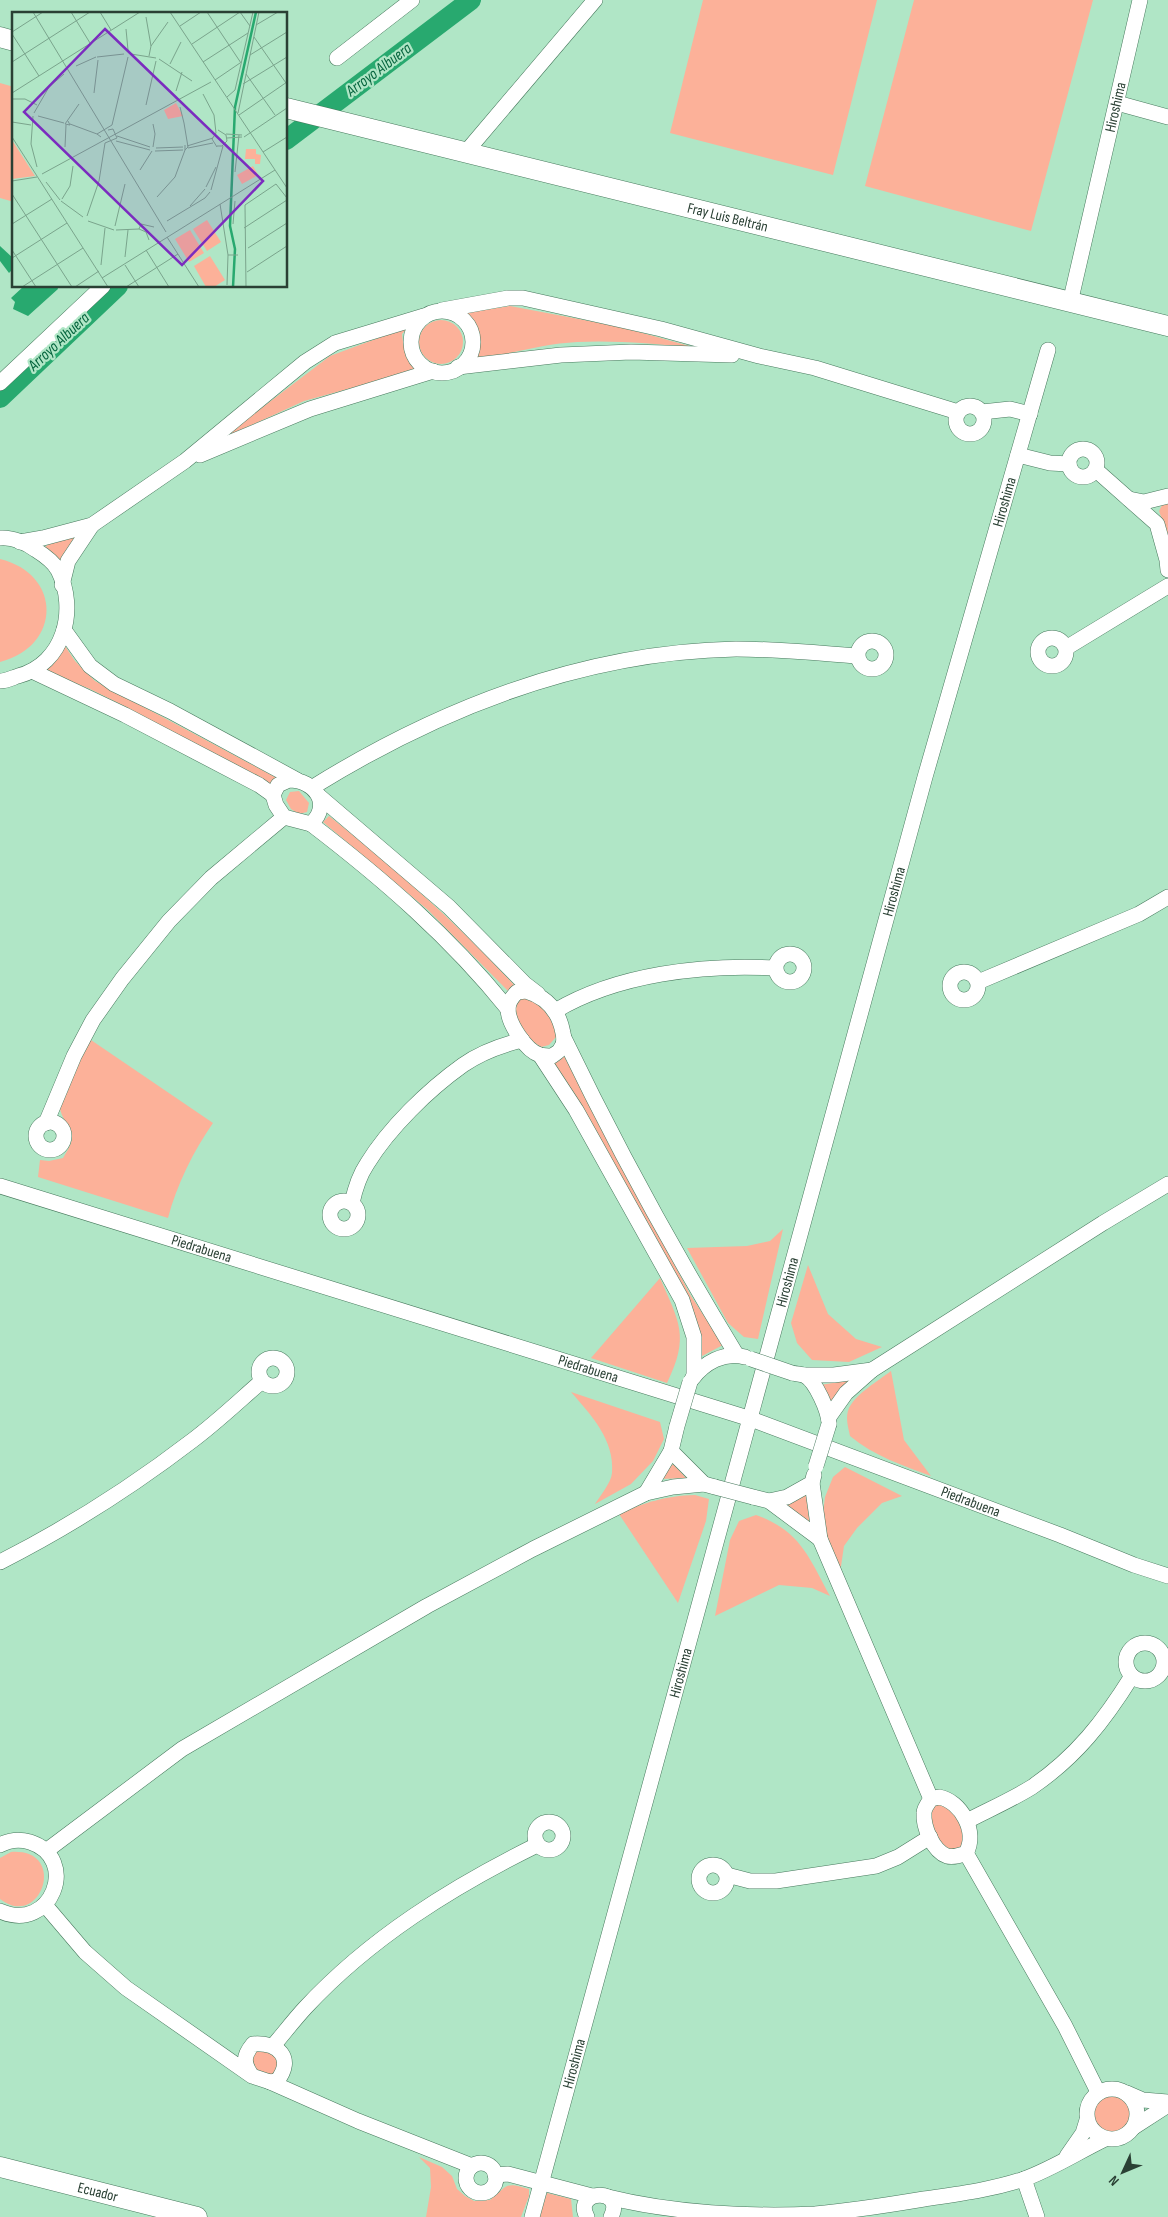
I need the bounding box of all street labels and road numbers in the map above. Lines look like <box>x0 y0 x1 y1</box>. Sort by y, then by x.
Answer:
street label: Hiroshima <box>1100 80 1130 134</box>
street label: Fray Luis Beltrán <box>685 198 770 236</box>
street label: Hiroshima <box>988 475 1020 529</box>
street label: Hiroshima <box>878 864 910 918</box>
street label: Piedrabuena <box>169 1230 234 1267</box>
street label: Hiroshima <box>771 1255 803 1309</box>
street label: Piedrabuena <box>556 1350 621 1387</box>
street label: Piedrabuena <box>938 1482 1003 1521</box>
street label: Hiroshima <box>665 1646 696 1700</box>
street label: Hiroshima <box>558 2036 590 2091</box>
street label: Ecuador <box>76 2178 121 2206</box>

